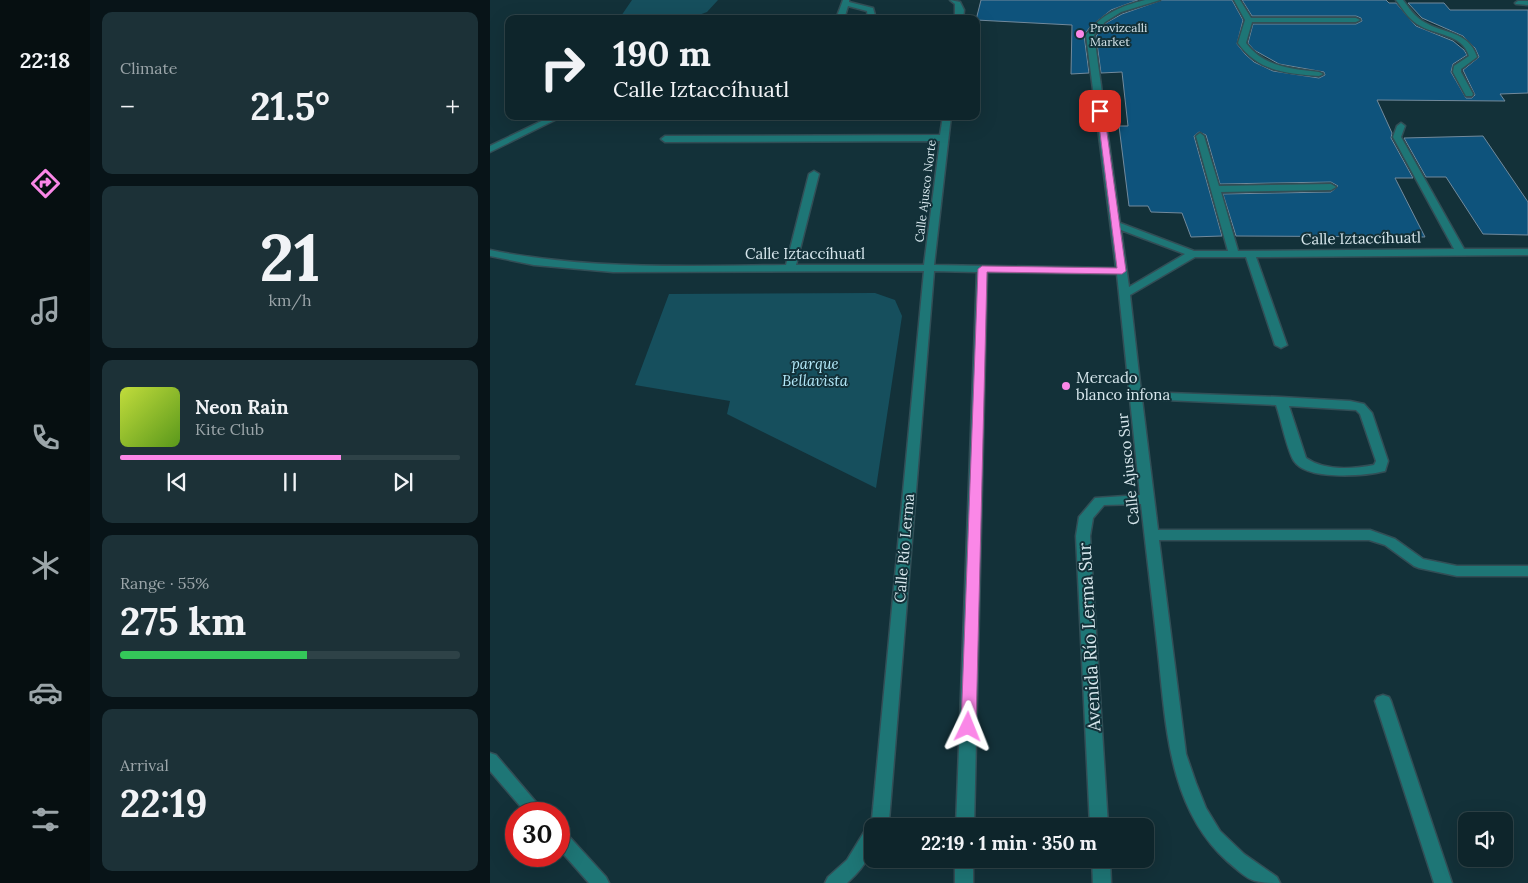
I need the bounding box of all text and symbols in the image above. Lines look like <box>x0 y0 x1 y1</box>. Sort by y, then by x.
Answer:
place label: Provizcalli Market <box>1090 20 1147 49</box>
marker: Provizcalli Market <box>1074 28 1086 40</box>
text: 190 m <box>613 31 711 76</box>
icon: right <box>530 35 595 100</box>
text: 22:18 <box>20 46 70 74</box>
text: Climate <box>120 58 177 78</box>
text: Calle Iztaccíhuatl <box>613 75 789 103</box>
text: 21.5° <box>250 82 330 130</box>
text: − <box>120 89 135 125</box>
text: + <box>445 89 460 125</box>
pin <box>1079 90 1121 132</box>
icon: arrive <box>1086 97 1114 125</box>
street label: Calle Ajusco Norte <box>911 138 939 243</box>
icon: directions <box>28 166 63 201</box>
text: 21 <box>259 216 321 299</box>
street label: Calle Iztaccíhuatl <box>1301 227 1421 249</box>
street label: Calle Iztaccíhuatl <box>745 244 865 263</box>
text: km/h <box>268 290 312 310</box>
icon: music <box>28 293 63 328</box>
park label: parque Bellavista <box>782 354 849 390</box>
place label: Mercado blanco infona <box>1076 368 1170 404</box>
marker: Mercado blanco infona <box>1060 380 1072 392</box>
text: Neon Rain <box>195 395 289 419</box>
street label: Calle Ajusco Sur <box>1113 412 1143 526</box>
text: Kite Club <box>195 419 264 439</box>
icon: phone <box>28 420 63 455</box>
icon: previous <box>163 468 191 496</box>
icon: pause <box>276 468 304 496</box>
icon: next <box>389 468 417 496</box>
street label: Calle Río Lerma <box>890 492 918 603</box>
street label: Avenida Río Lerma Sur <box>1073 542 1105 733</box>
icon: climate <box>28 548 63 583</box>
text: Range · 55% <box>120 573 209 593</box>
text: 275 km <box>120 597 246 645</box>
icon: car <box>28 675 63 710</box>
position arrow <box>941 700 993 752</box>
text: Arrival <box>120 755 169 775</box>
text: 22:19 <box>120 779 207 827</box>
icon: filters <box>28 802 63 837</box>
speed limit sign: 30 <box>505 802 570 867</box>
map controls <box>1458 812 1513 867</box>
button: sound <box>1458 812 1513 867</box>
text: 22:19 · 1 min · 350 m <box>921 831 1097 855</box>

